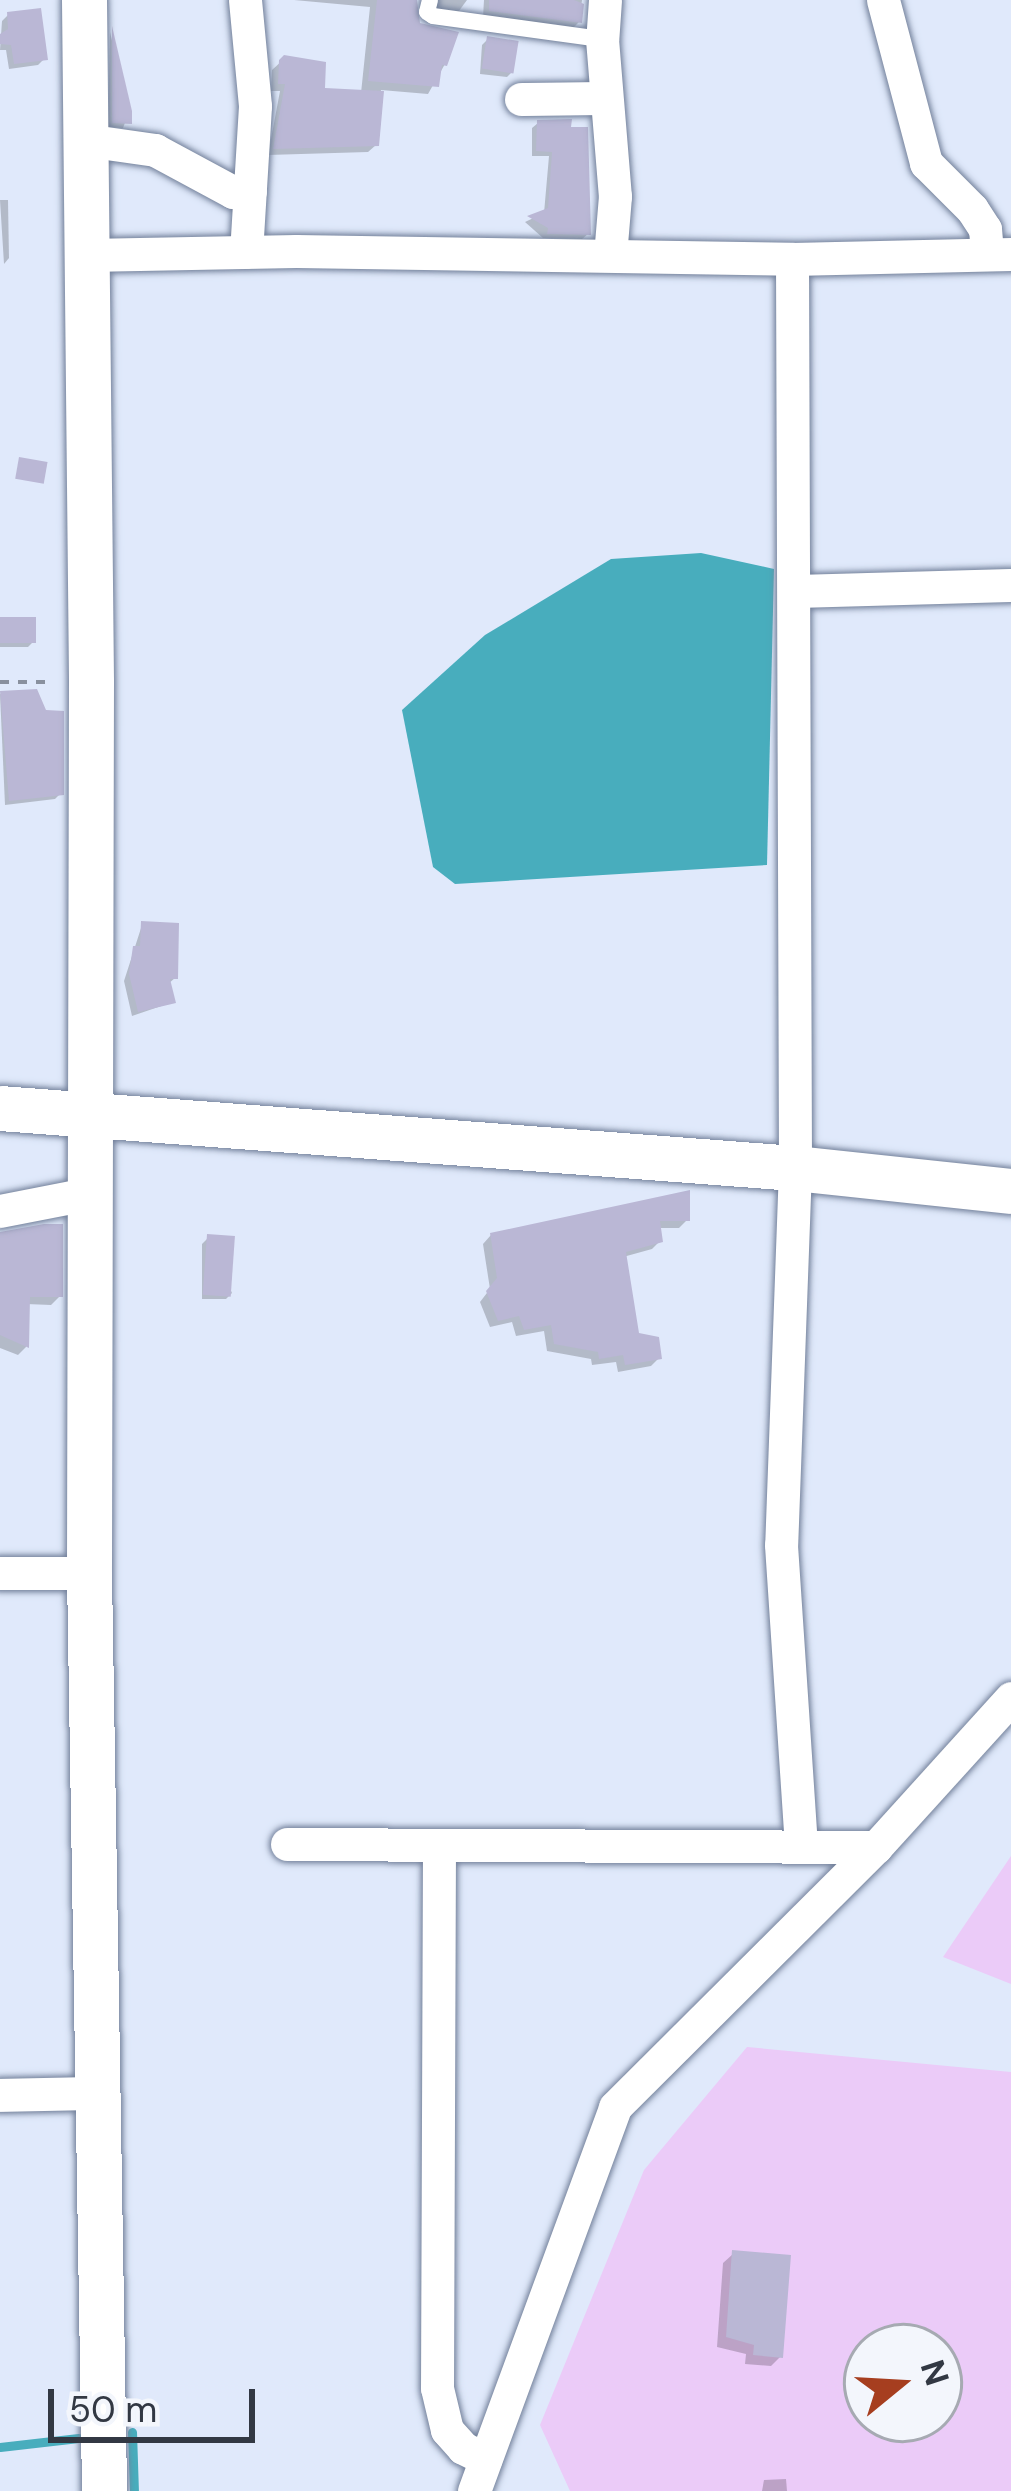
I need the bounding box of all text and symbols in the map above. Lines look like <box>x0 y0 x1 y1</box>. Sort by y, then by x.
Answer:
north arrow <box>843 2323 963 2443</box>
text: N <box>911 2355 959 2391</box>
scale bar <box>54 2365 261 2439</box>
text: 50 m <box>69 2386 157 2433</box>

